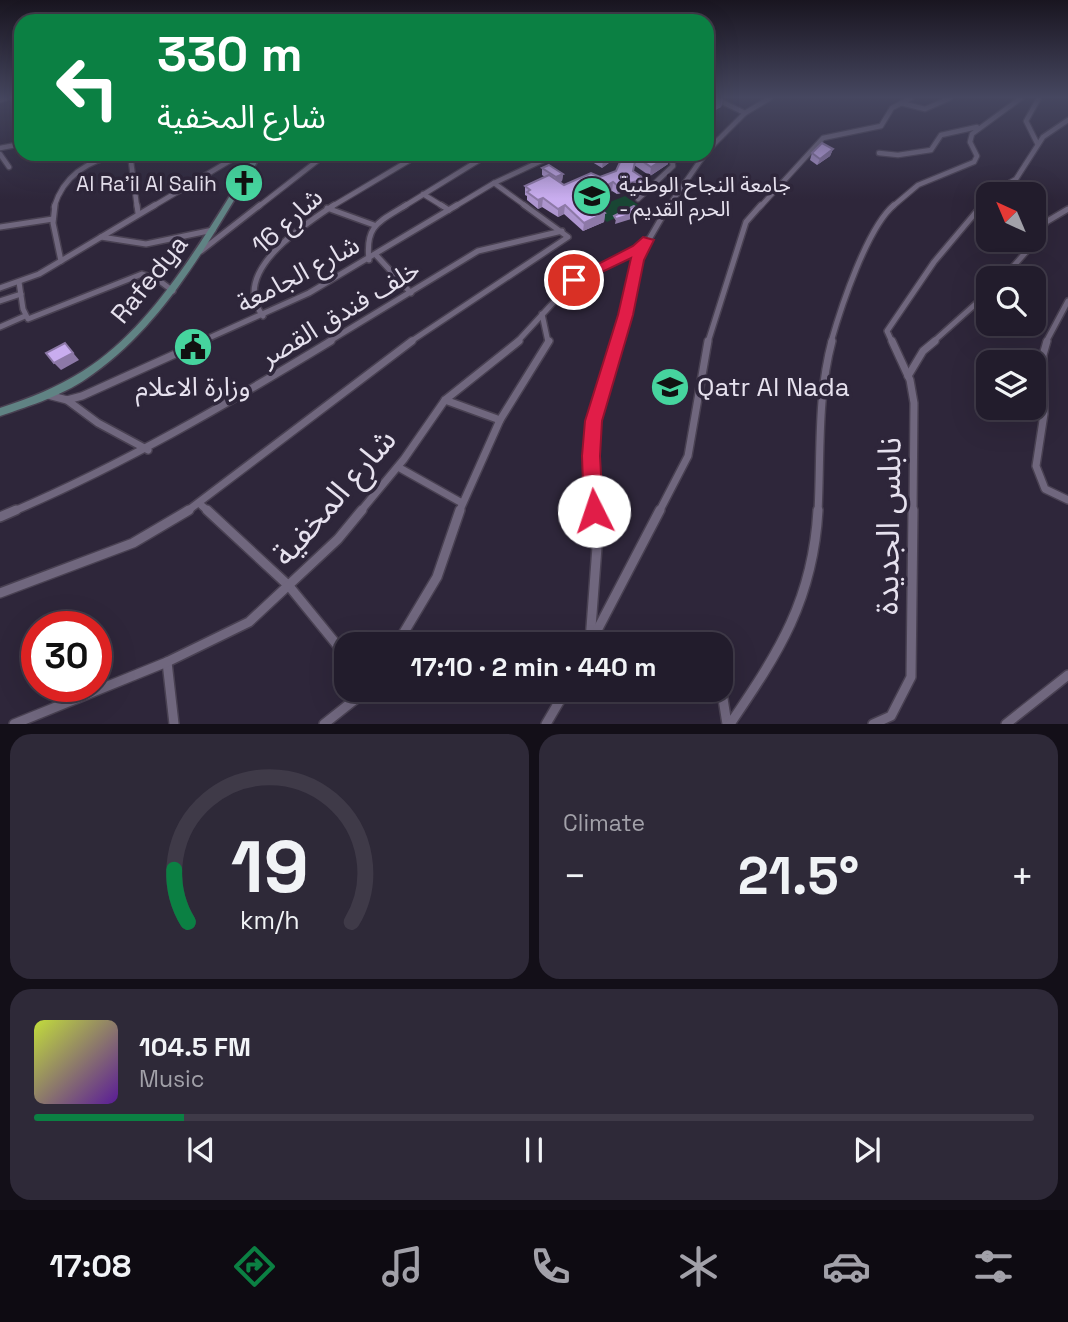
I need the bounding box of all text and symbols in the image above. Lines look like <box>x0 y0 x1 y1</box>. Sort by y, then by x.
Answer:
text: 330 m <box>157 23 303 85</box>
icon: left <box>42 42 133 133</box>
text: شارع المخفية <box>157 97 326 137</box>
church icon: Al Ra'il Al Salih <box>223 162 265 204</box>
place label: Al Ra'il Al Salih <box>76 170 217 197</box>
place label: جامعة النجاح الوطنية - الحرم القديم <box>619 171 791 225</box>
school or university icon: جامعة النجاح الوطنية - الحرم القديم <box>571 175 613 217</box>
street label: شارع 16 <box>244 180 331 263</box>
north arrow <box>976 182 1046 252</box>
map controls <box>976 182 1046 420</box>
street label: شارع الجامعة <box>231 227 366 322</box>
street label: Rafedya <box>103 228 195 330</box>
pin <box>544 250 604 310</box>
street label: خلف فندق القصر <box>253 252 426 375</box>
icon: arrive <box>555 261 593 299</box>
button: search <box>976 266 1046 336</box>
public building icon: وزارة الاعلام <box>172 326 214 368</box>
button: layers <box>976 350 1046 420</box>
school or university icon: Qatr Al Nada <box>649 366 691 408</box>
place label: وزارة الاعلام <box>136 370 250 407</box>
place label: Qatr Al Nada <box>697 370 850 404</box>
street label: شارع المخفية <box>264 420 407 576</box>
street label: نابلس الجديدة <box>866 437 910 615</box>
position arrow <box>557 474 631 548</box>
speed limit sign: 30 <box>21 611 112 702</box>
text: 17:10 · 2 min · 440 m <box>410 650 657 684</box>
text: Climate <box>563 808 645 838</box>
text: 19 <box>231 821 308 914</box>
text: 21.5° <box>738 843 859 909</box>
text: − <box>563 852 587 900</box>
text: + <box>1010 852 1034 900</box>
text: km/h <box>240 904 299 936</box>
text: 104.5 FM <box>139 1030 251 1064</box>
text: Music <box>139 1064 204 1094</box>
icon: previous <box>182 1131 220 1169</box>
icon: pause <box>515 1131 553 1169</box>
icon: next <box>848 1131 886 1169</box>
icon: directions <box>230 1242 279 1291</box>
icon: music <box>378 1242 427 1291</box>
icon: phone <box>526 1242 575 1291</box>
icon: climate <box>674 1242 723 1291</box>
icon: car <box>822 1242 871 1291</box>
icon: filters <box>969 1242 1018 1291</box>
text: 17:08 <box>49 1246 131 1286</box>

